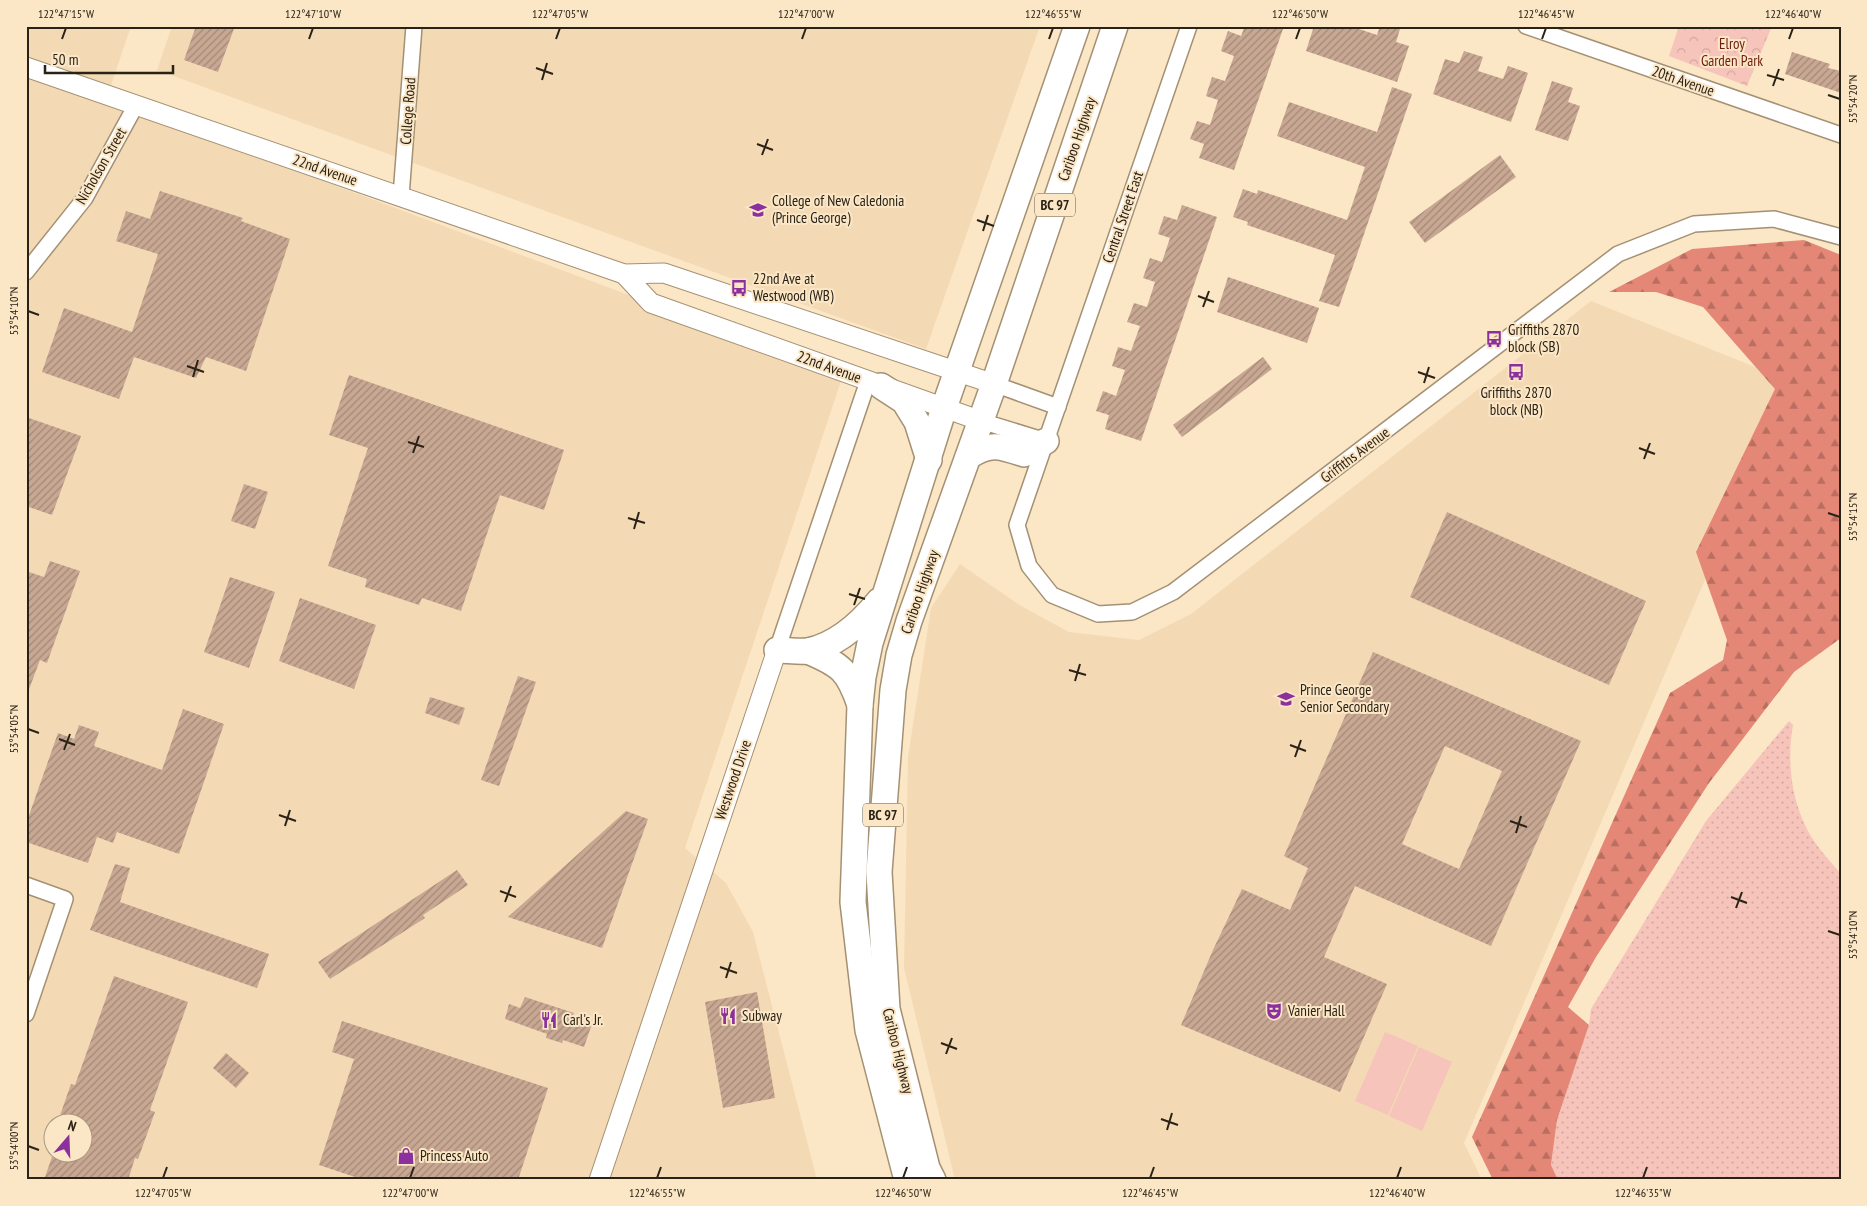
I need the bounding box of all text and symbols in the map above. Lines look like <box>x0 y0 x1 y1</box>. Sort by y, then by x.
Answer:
text: 122°47'15"W <box>38 6 94 21</box>
text: 122°47'10"W <box>285 6 341 21</box>
text: 122°47'05"W <box>532 6 588 21</box>
text: 122°47'00"W <box>778 6 834 21</box>
text: 122°46'55"W <box>1025 6 1081 21</box>
text: 122°46'50"W <box>1272 6 1328 21</box>
text: 122°46'45"W <box>1518 6 1574 21</box>
text: 122°46'40"W <box>1765 6 1821 21</box>
park label: Elroy Garden Park <box>1701 34 1763 70</box>
scale bar <box>45 42 172 74</box>
text: 50 m <box>52 50 78 69</box>
street label: 20th Avenue <box>1649 61 1717 100</box>
text: 53°54'20"N <box>1845 75 1860 123</box>
street label: College Road <box>396 77 419 145</box>
street label: Cariboo Highway <box>1053 94 1100 183</box>
street label: Nicholson Street <box>71 124 130 208</box>
street label: 22nd Avenue <box>290 150 360 189</box>
street label: Central Street East <box>1098 168 1147 265</box>
place label: College of New Caledonia (Prince George) <box>772 191 904 227</box>
road number: BC 97 <box>1035 194 1075 216</box>
school or university icon: College of New Caledonia (Prince George) <box>748 200 768 220</box>
place label: 22nd Ave at Westwood (WB) <box>753 269 834 305</box>
bus stop icon: 22nd Ave at Westwood (WB) <box>729 278 749 298</box>
text: 53°54'10"N <box>6 287 21 335</box>
place label: Griffiths 2870 block (SB) <box>1508 320 1579 356</box>
bus stop icon: Griffiths 2870 block (SB) <box>1484 329 1504 349</box>
street label: 22nd Avenue <box>794 346 864 387</box>
bus stop icon: Griffiths 2870 block (NB) <box>1506 362 1526 382</box>
place label: Griffiths 2870 block (NB) <box>1480 383 1552 419</box>
street label: Griffiths Avenue <box>1316 422 1393 487</box>
text: 53°54'15"N <box>1845 493 1860 541</box>
street label: Cariboo Highway <box>896 547 943 636</box>
place label: Prince George Senior Secondary <box>1300 680 1389 716</box>
school or university icon: Prince George Senior Secondary <box>1276 689 1296 709</box>
text: 53°54'05"N <box>6 705 21 753</box>
street label: Westwood Drive <box>710 737 755 822</box>
road number: BC 97 <box>863 804 903 826</box>
text: 53°54'10"N <box>1845 911 1860 959</box>
theatre icon: Vanier Hall <box>1264 1001 1284 1021</box>
place label: Vanier Hall <box>1287 1001 1345 1020</box>
restaurant icon: Subway <box>718 1006 738 1026</box>
place label: Subway <box>742 1006 782 1025</box>
street label: Cariboo Highway <box>879 1006 918 1096</box>
restaurant icon: Carl's Jr. <box>539 1010 559 1030</box>
place label: Carl's Jr. <box>563 1010 603 1029</box>
north arrow <box>42 1114 92 1164</box>
text: N <box>66 1116 79 1135</box>
text: 53°54'00"N <box>6 1122 21 1170</box>
shop icon: Princess Auto <box>396 1146 416 1166</box>
place label: Princess Auto <box>420 1146 489 1165</box>
text: 122°47'05"W <box>135 1185 191 1200</box>
text: 122°47'00"W <box>382 1185 438 1200</box>
text: 122°46'55"W <box>629 1185 685 1200</box>
text: 122°46'50"W <box>875 1185 931 1200</box>
text: 122°46'45"W <box>1122 1185 1178 1200</box>
text: 122°46'40"W <box>1369 1185 1425 1200</box>
text: 122°46'35"W <box>1615 1185 1671 1200</box>

